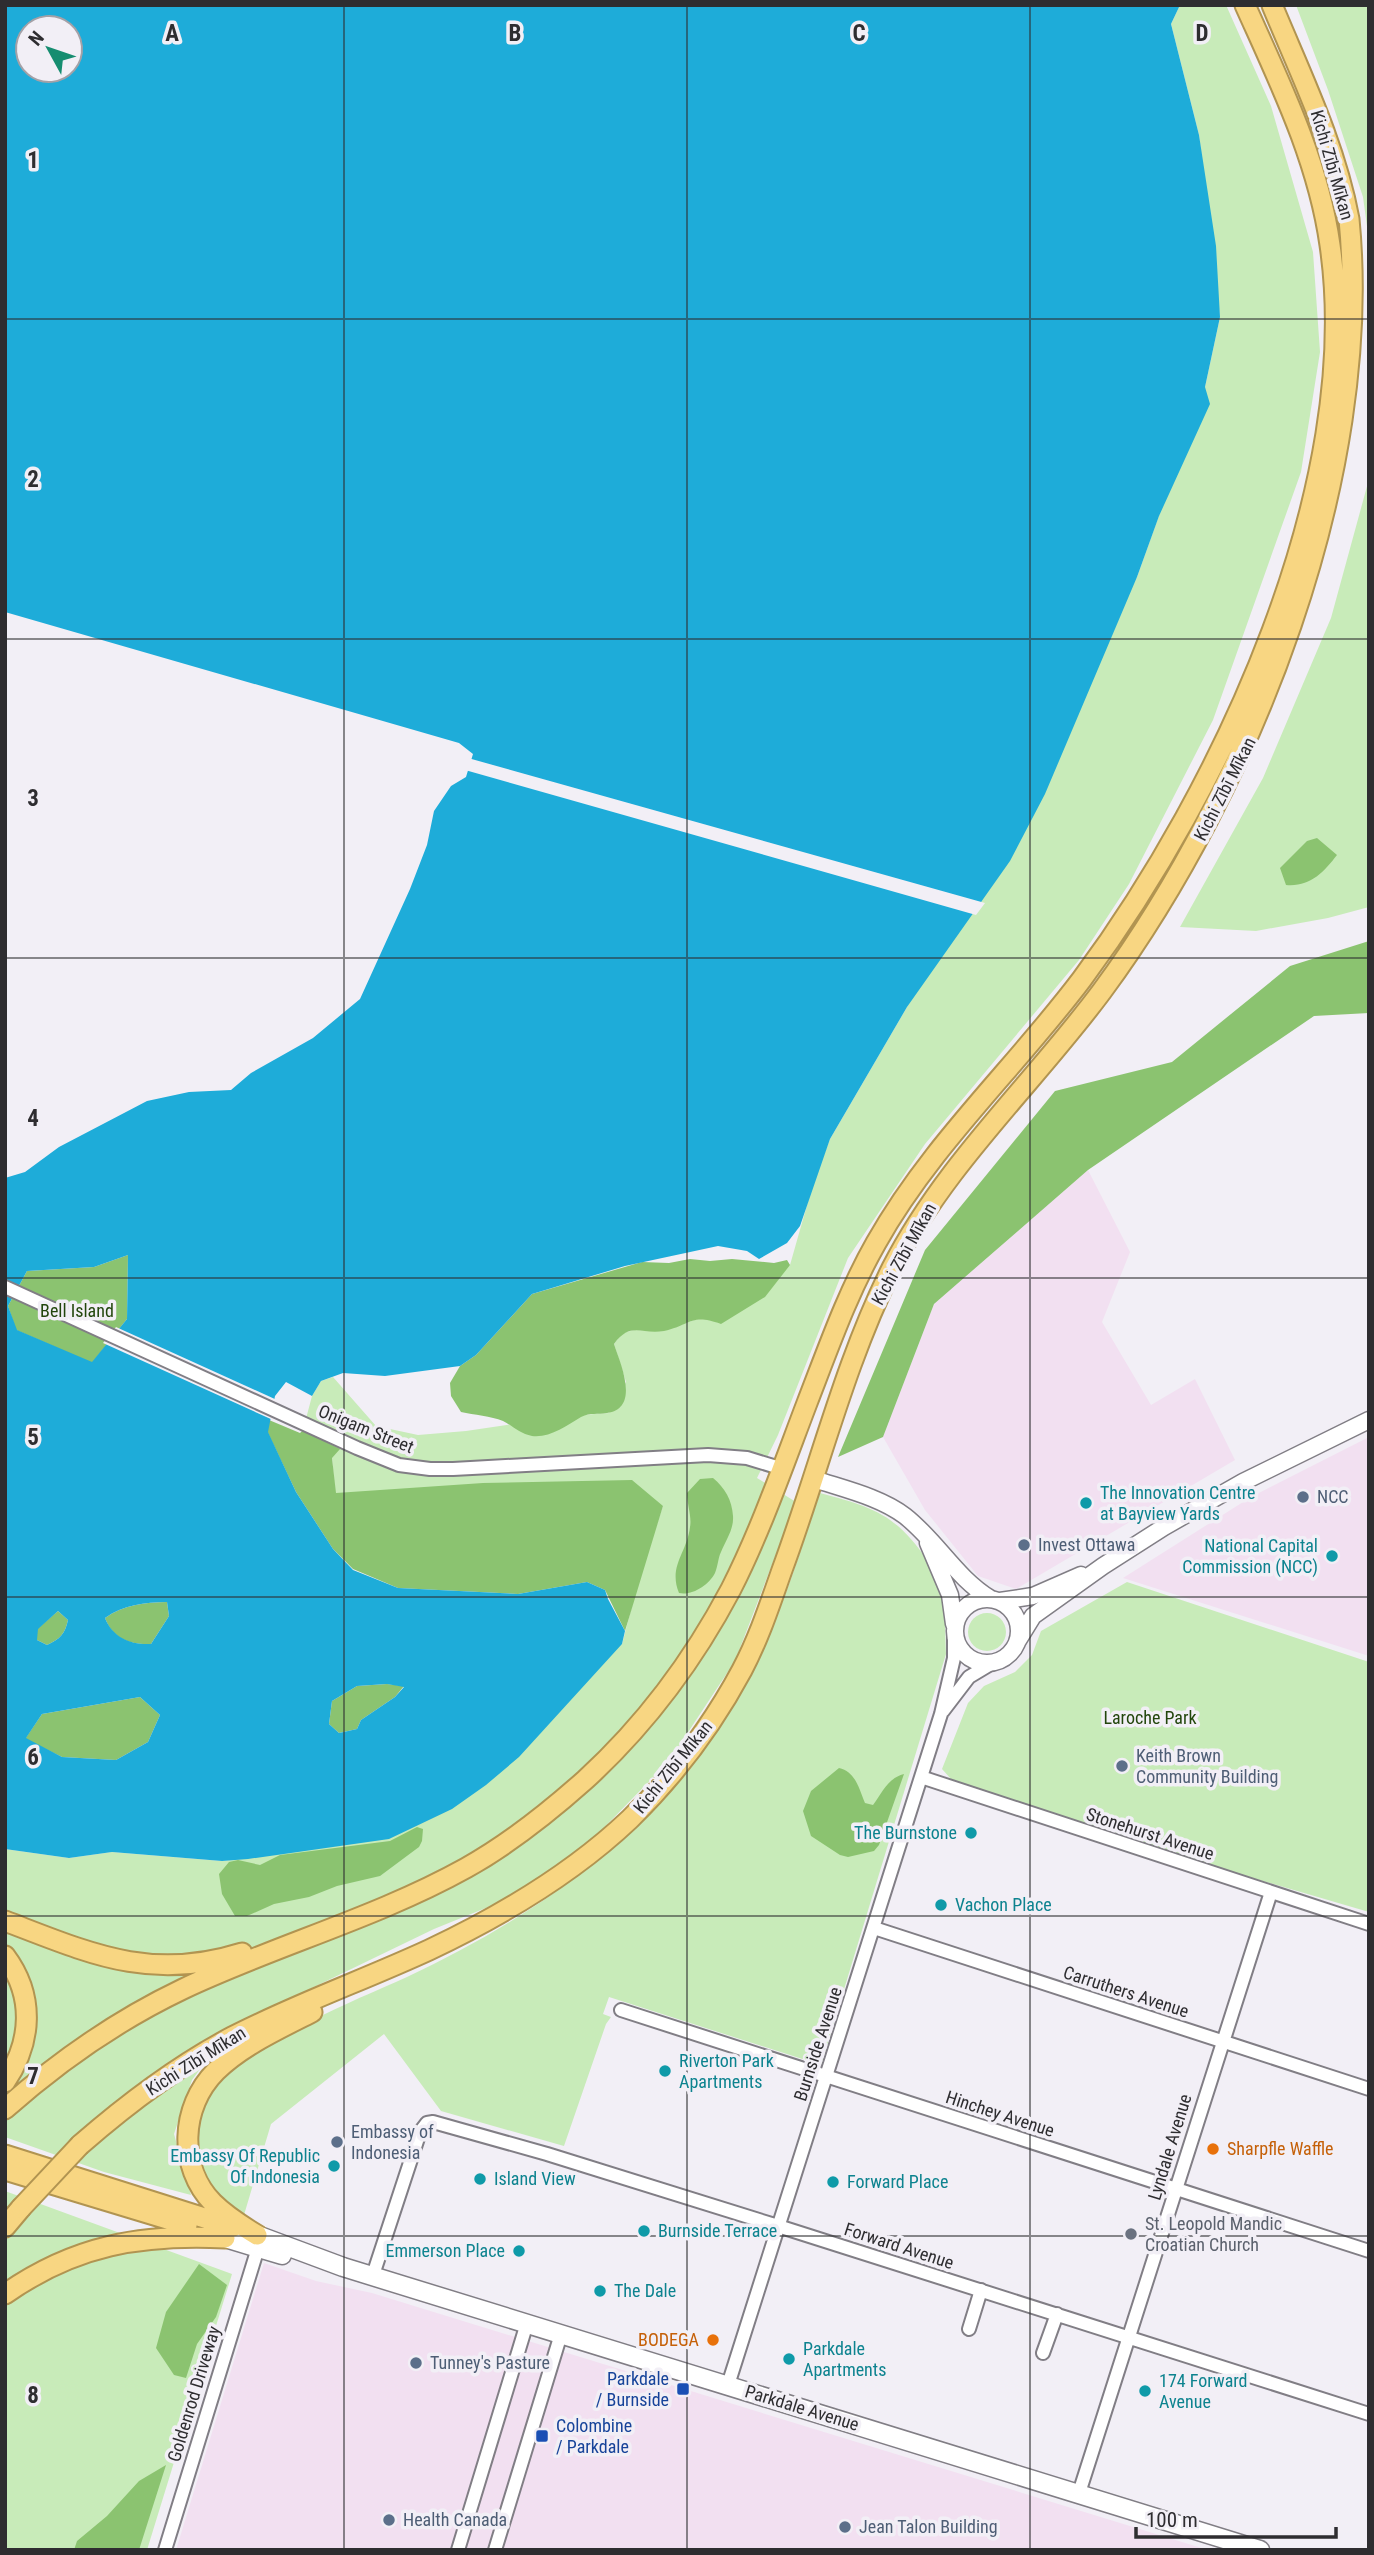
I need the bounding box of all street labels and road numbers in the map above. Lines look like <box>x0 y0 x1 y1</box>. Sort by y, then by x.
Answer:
street label: Kichi Zībī Mīkan <box>1307 107 1358 222</box>
street label: Kichi Zībī Mīkan <box>1189 733 1260 844</box>
street label: Kichi Zībī Mīkan <box>867 1199 940 1308</box>
street label: Onigam Street <box>315 1400 417 1457</box>
street label: Kichi Zībī Mīkan <box>629 1716 716 1817</box>
street label: Stonehurst Avenue <box>1084 1803 1217 1864</box>
street label: Carruthers Avenue <box>1061 1961 1192 2022</box>
street label: Burnside Avenue <box>789 1984 846 2103</box>
street label: Kichi Zībī Mīkan <box>142 2022 249 2100</box>
street label: Hinchey Avenue <box>943 2086 1057 2141</box>
street label: Lyndale Avenue <box>1143 2091 1196 2202</box>
street label: Forward Avenue <box>842 2218 956 2273</box>
street label: Goldenrod Driveway <box>163 2323 224 2464</box>
street label: Parkdale Avenue <box>743 2380 862 2435</box>

